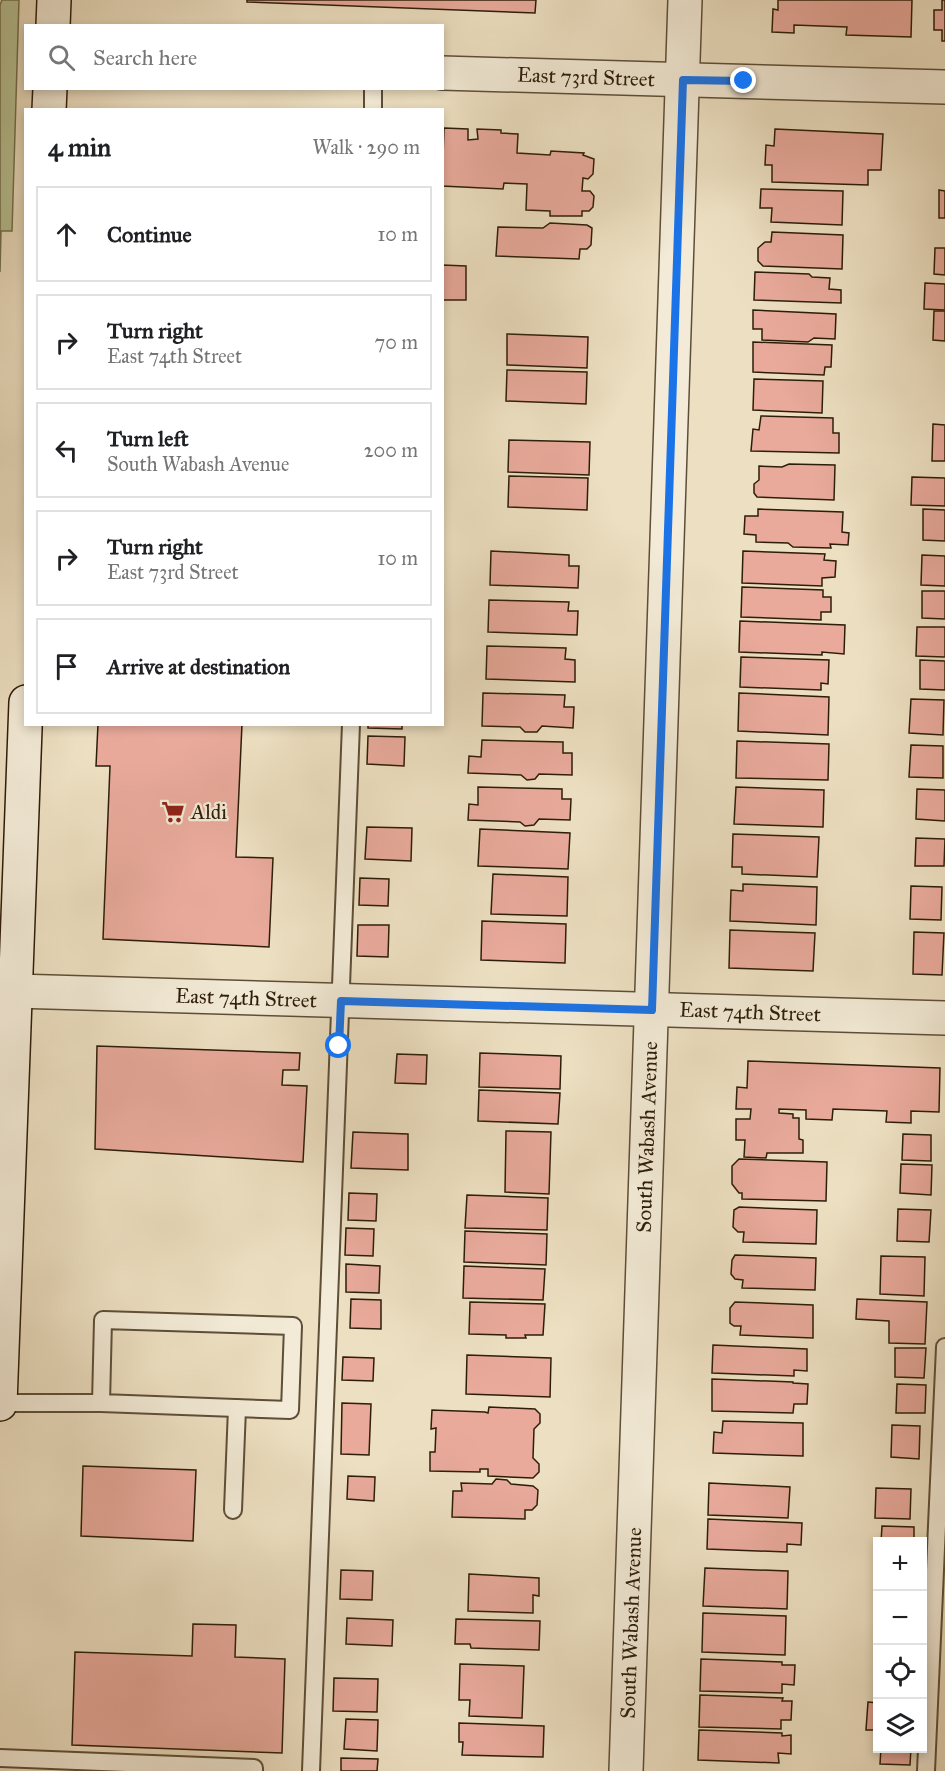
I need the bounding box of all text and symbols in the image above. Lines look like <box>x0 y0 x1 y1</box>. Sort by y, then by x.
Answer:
search box <box>24 24 444 90</box>
icon: search <box>45 41 78 74</box>
text: Search here <box>93 44 197 71</box>
street label: East 73rd Street <box>517 62 656 92</box>
route end <box>730 67 756 93</box>
text: 4 min <box>48 131 111 163</box>
text: Walk · 290 m <box>312 135 420 159</box>
icon: ahead <box>50 218 83 251</box>
text: Continue <box>107 221 192 248</box>
text: 10 m <box>377 222 418 246</box>
text: Turn right <box>107 317 203 344</box>
icon: right <box>50 326 83 359</box>
text: 70 m <box>375 330 418 354</box>
text: East 74th Street <box>107 344 242 368</box>
text: Turn left <box>107 425 189 452</box>
icon: left <box>50 434 83 467</box>
text: 200 m <box>364 438 418 462</box>
text: South Wabash Avenue <box>107 452 289 476</box>
text: Turn right <box>107 533 203 560</box>
icon: right <box>50 542 83 575</box>
text: 10 m <box>377 546 418 570</box>
text: East 73rd Street <box>107 560 239 584</box>
icon: arrive <box>50 650 83 683</box>
text: Arrive at destination <box>107 653 290 680</box>
supermarket icon: Aldi <box>160 799 186 825</box>
place label: Aldi <box>190 799 227 825</box>
street label: East 74th Street <box>175 983 318 1013</box>
street label: East 74th Street <box>679 997 822 1027</box>
route start <box>325 1032 351 1058</box>
street label: South Wabash Avenue <box>631 1041 663 1233</box>
street label: South Wabash Avenue <box>615 1527 647 1719</box>
map controls <box>873 1537 927 1753</box>
button: + <box>873 1537 927 1591</box>
button: − <box>873 1591 927 1645</box>
button: locate <box>873 1645 927 1699</box>
button: layers <box>873 1699 927 1753</box>

